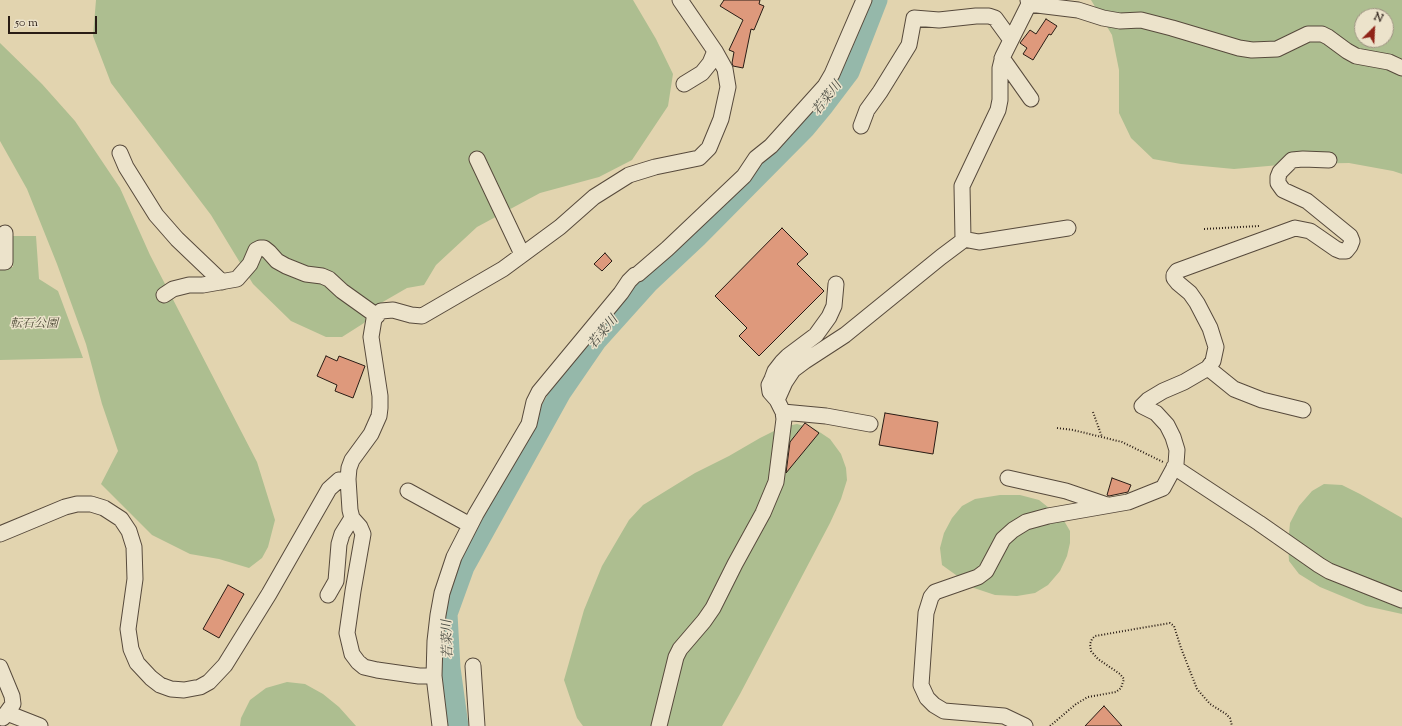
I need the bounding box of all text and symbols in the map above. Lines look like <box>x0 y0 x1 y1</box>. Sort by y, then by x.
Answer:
scale bar <box>10 8 99 34</box>
north arrow <box>1354 8 1394 48</box>
text: N <box>1371 9 1386 27</box>
text: 50 m <box>15 14 38 32</box>
water label: 若菜川 <box>810 79 846 119</box>
water label: 若菜川 <box>585 313 623 353</box>
park label: 転石公園 <box>10 318 58 332</box>
water label: 若菜川 <box>441 619 457 659</box>

